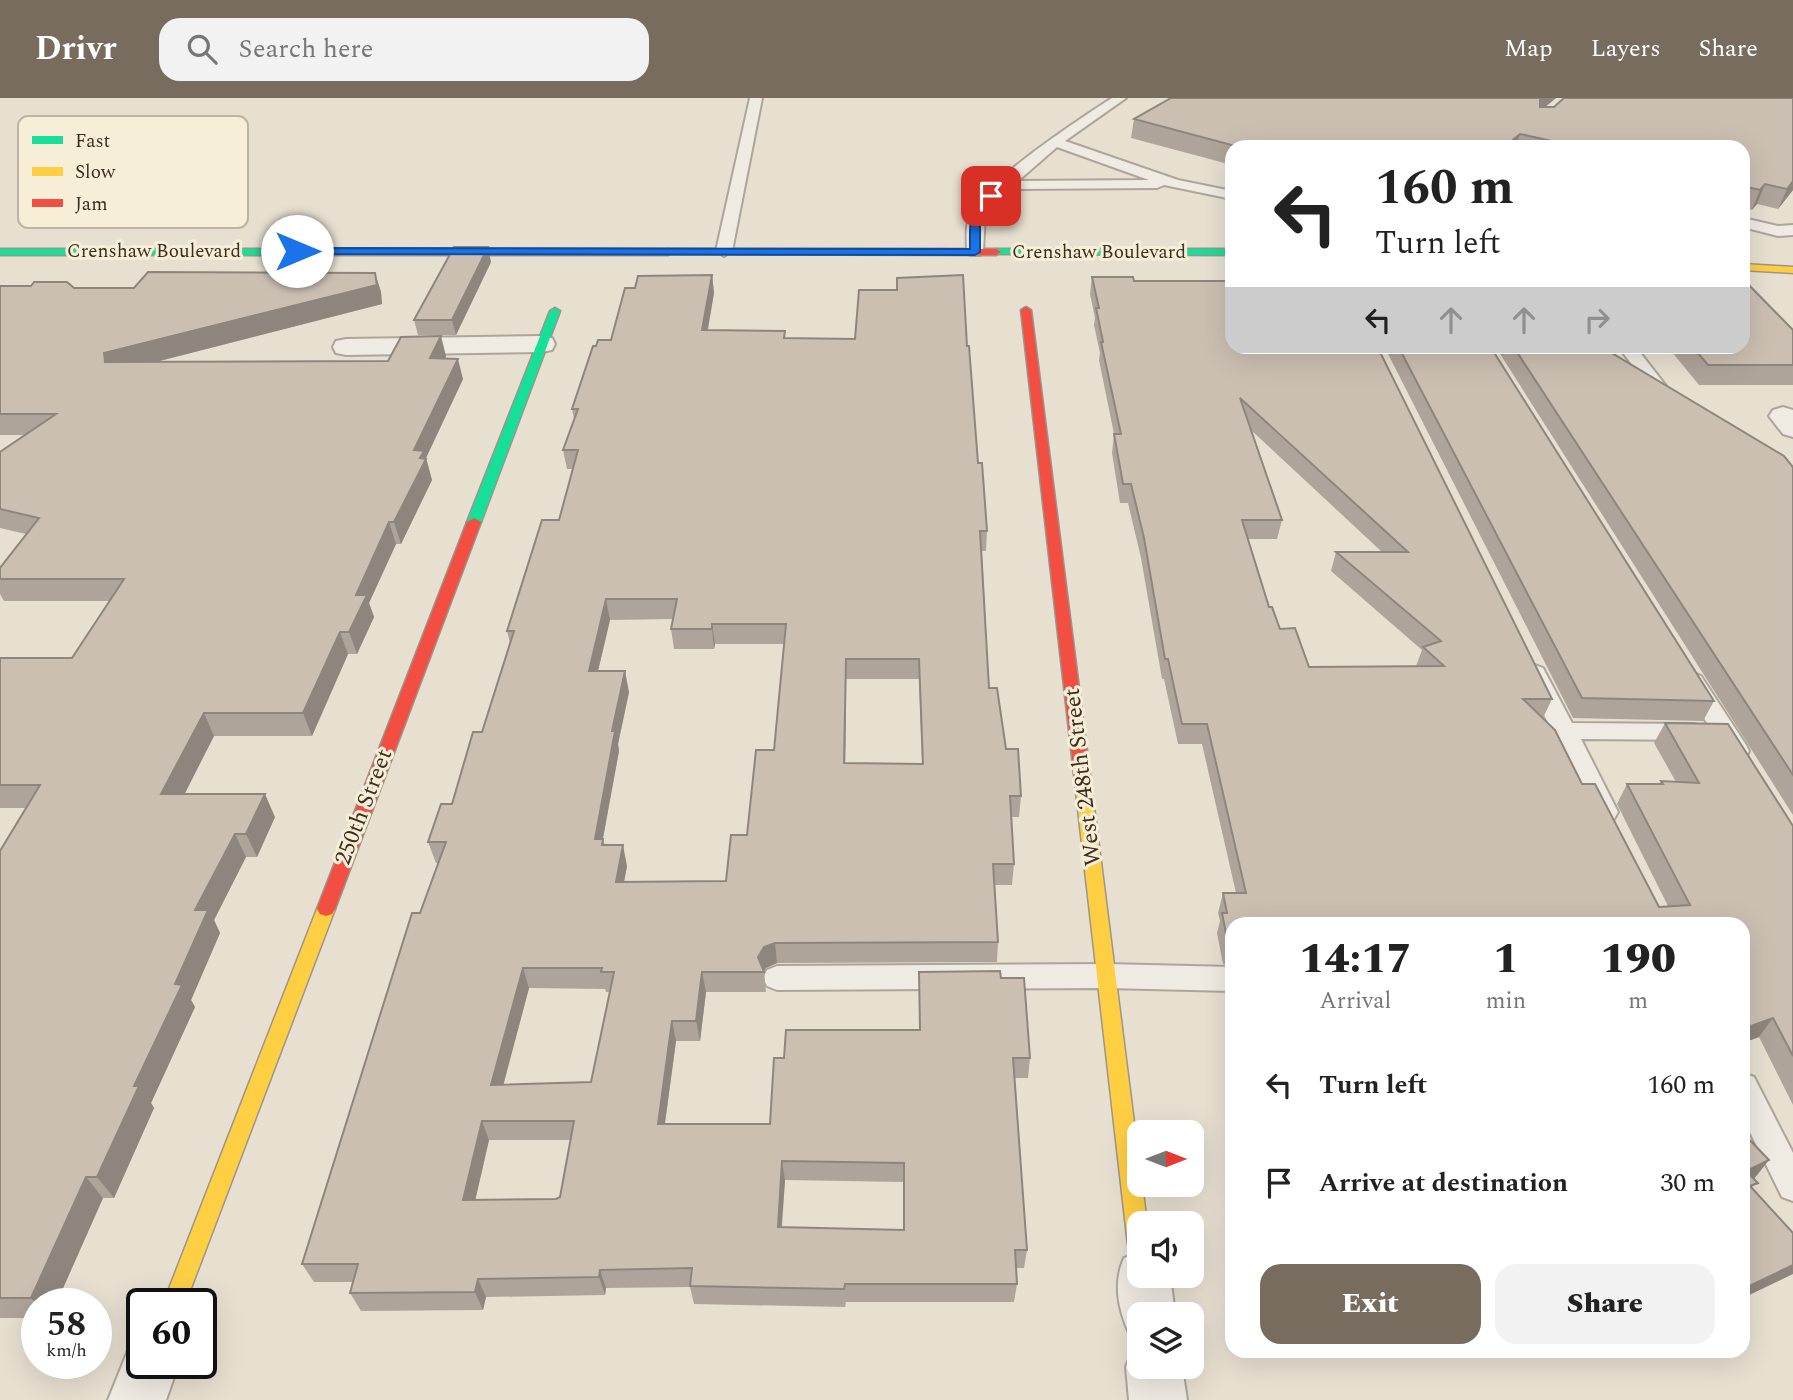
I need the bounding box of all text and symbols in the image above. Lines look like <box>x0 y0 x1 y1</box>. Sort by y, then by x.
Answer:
search box <box>159 18 649 81</box>
text: Drivr <box>35 24 117 74</box>
text: Search here <box>239 29 373 69</box>
icon: search <box>183 30 221 68</box>
text: Map <box>1504 31 1553 67</box>
text: Layers <box>1591 31 1661 67</box>
text: Share <box>1699 31 1758 67</box>
legend <box>18 116 248 228</box>
text: Fast <box>75 127 111 156</box>
text: 160 m <box>1375 151 1514 226</box>
text: Slow <box>75 158 116 187</box>
pin <box>961 166 1021 226</box>
icon: left <box>1260 168 1351 259</box>
icon: arrive <box>972 177 1010 215</box>
text: Jam <box>75 190 107 219</box>
position arrow <box>260 214 334 288</box>
text: Turn left <box>1375 219 1501 268</box>
street label: Crenshaw Boulevard <box>67 237 241 266</box>
street label: Crenshaw Boulevard <box>1012 238 1186 267</box>
icon: left <box>1359 301 1397 339</box>
icon: ahead <box>1432 301 1470 339</box>
icon: ahead <box>1505 301 1543 339</box>
icon: right <box>1578 301 1616 339</box>
street label: West 248th Street <box>1055 686 1111 868</box>
street label: 250th Street <box>326 744 402 870</box>
text: 14:17 <box>1299 928 1412 991</box>
text: 1 <box>1493 928 1519 991</box>
text: 190 <box>1600 928 1676 991</box>
text: Arrival <box>1320 984 1391 1019</box>
text: min <box>1486 984 1526 1019</box>
text: m <box>1628 984 1648 1019</box>
text: Turn left <box>1319 1065 1427 1105</box>
text: 160 m <box>1647 1065 1715 1105</box>
icon: left <box>1260 1066 1298 1104</box>
north arrow <box>1127 1120 1204 1197</box>
map controls <box>1127 1120 1204 1379</box>
text: Arrive at destination <box>1319 1163 1568 1203</box>
text: 30 m <box>1660 1163 1715 1203</box>
icon: arrive <box>1260 1164 1298 1202</box>
button: sound <box>1127 1211 1204 1288</box>
button: Exit <box>1260 1264 1481 1344</box>
button: Share <box>1495 1264 1715 1344</box>
speed limit sign: 60 <box>126 1288 217 1379</box>
text: 58 <box>47 1298 86 1351</box>
button: layers <box>1127 1302 1204 1379</box>
text: km/h <box>46 1337 87 1364</box>

